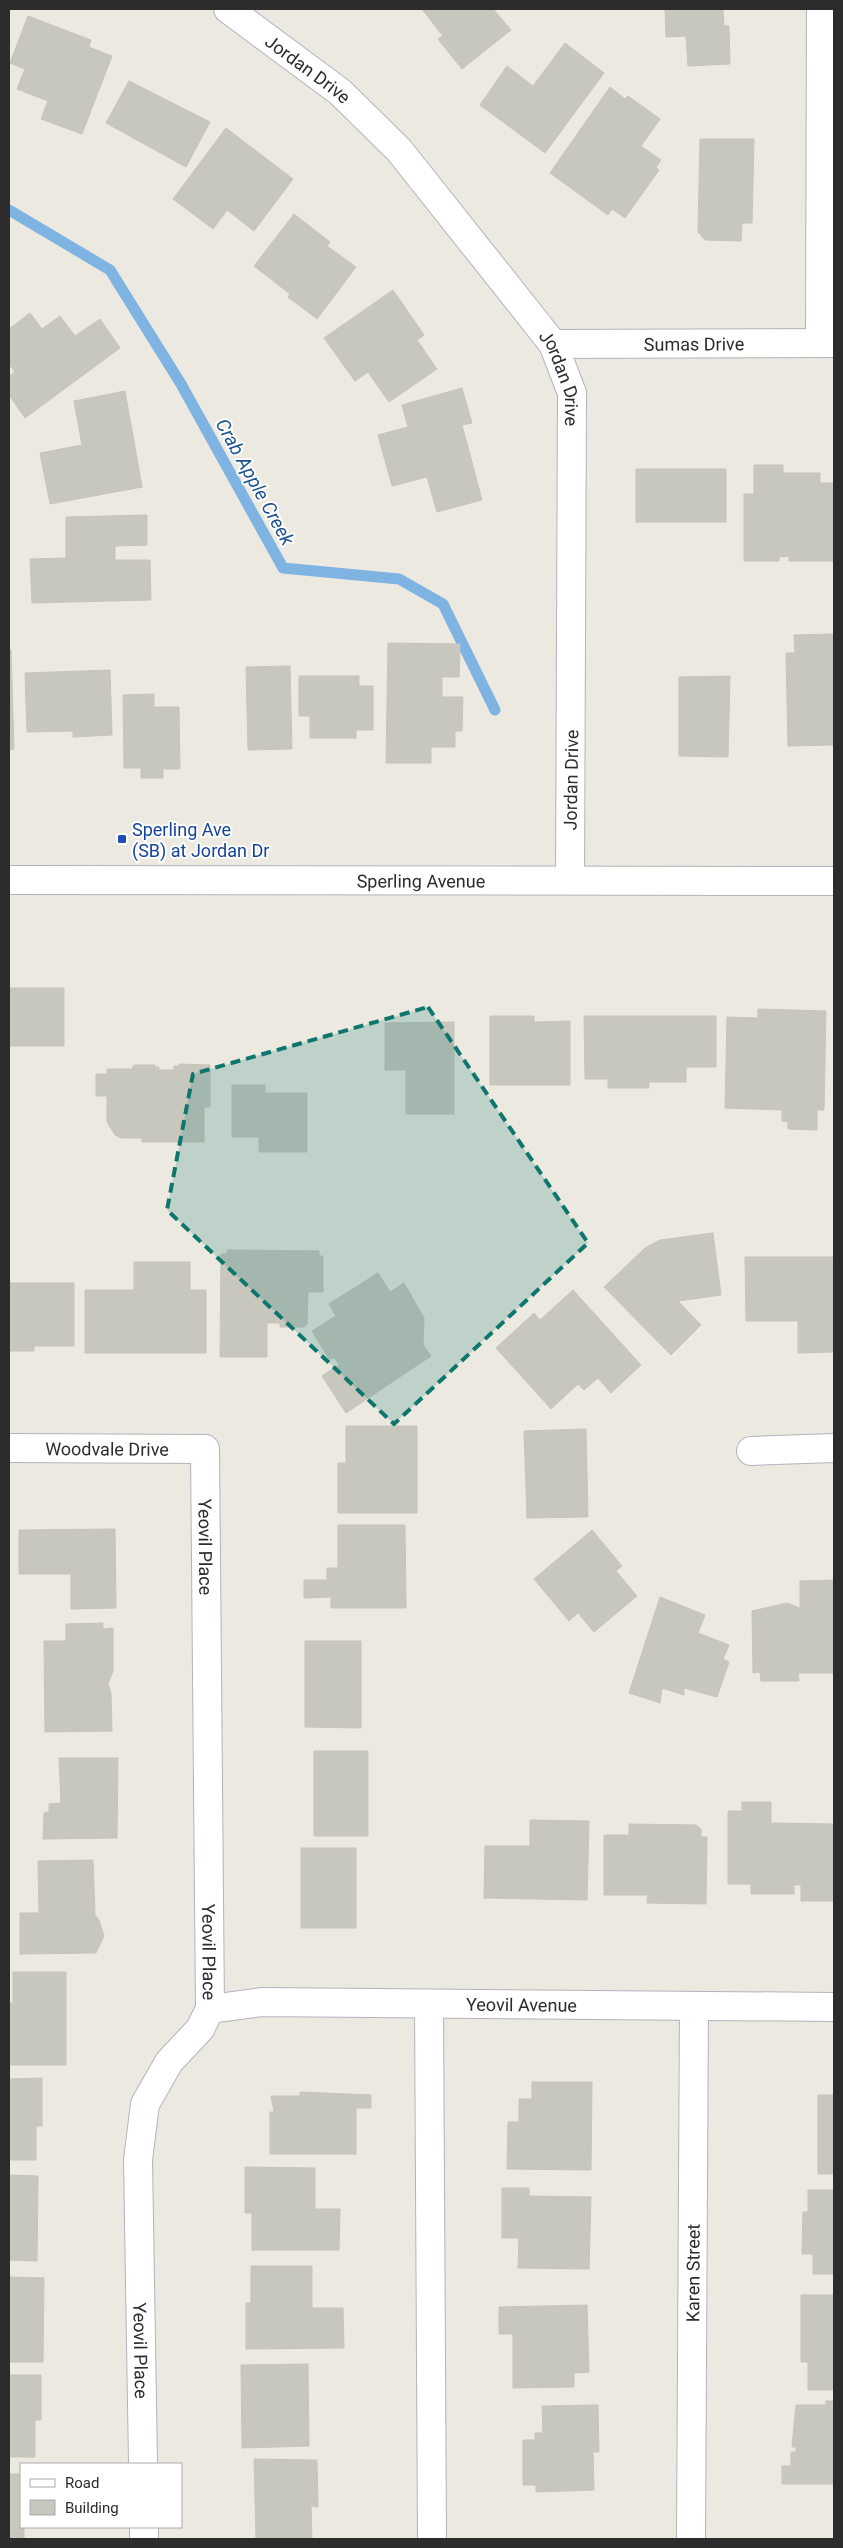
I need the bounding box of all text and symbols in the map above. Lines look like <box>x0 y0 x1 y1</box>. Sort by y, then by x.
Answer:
street label: Jordan Drive <box>262 30 355 107</box>
street label: Jordan Drive <box>535 325 583 426</box>
street label: Sumas Drive <box>644 333 744 354</box>
water label: Crab Apple Creek <box>211 415 300 550</box>
street label: Jordan Drive <box>560 729 582 831</box>
place label: Sperling Ave (SB) at Jordan Dr <box>132 819 269 862</box>
marker: Sperling Ave (SB) at Jordan Dr <box>116 833 128 845</box>
street label: Sperling Avenue <box>357 870 485 891</box>
street label: Woodvale Drive <box>45 1438 169 1459</box>
street label: Yeovil Place <box>195 1499 217 1595</box>
street label: Yeovil Place <box>199 1904 220 2000</box>
street label: Yeovil Avenue <box>466 1993 577 2015</box>
street label: Karen Street <box>682 2224 703 2322</box>
street label: Yeovil Place <box>130 2302 152 2399</box>
legend <box>20 2463 182 2528</box>
text: Road <box>65 2474 99 2492</box>
text: Building <box>65 2499 119 2517</box>

